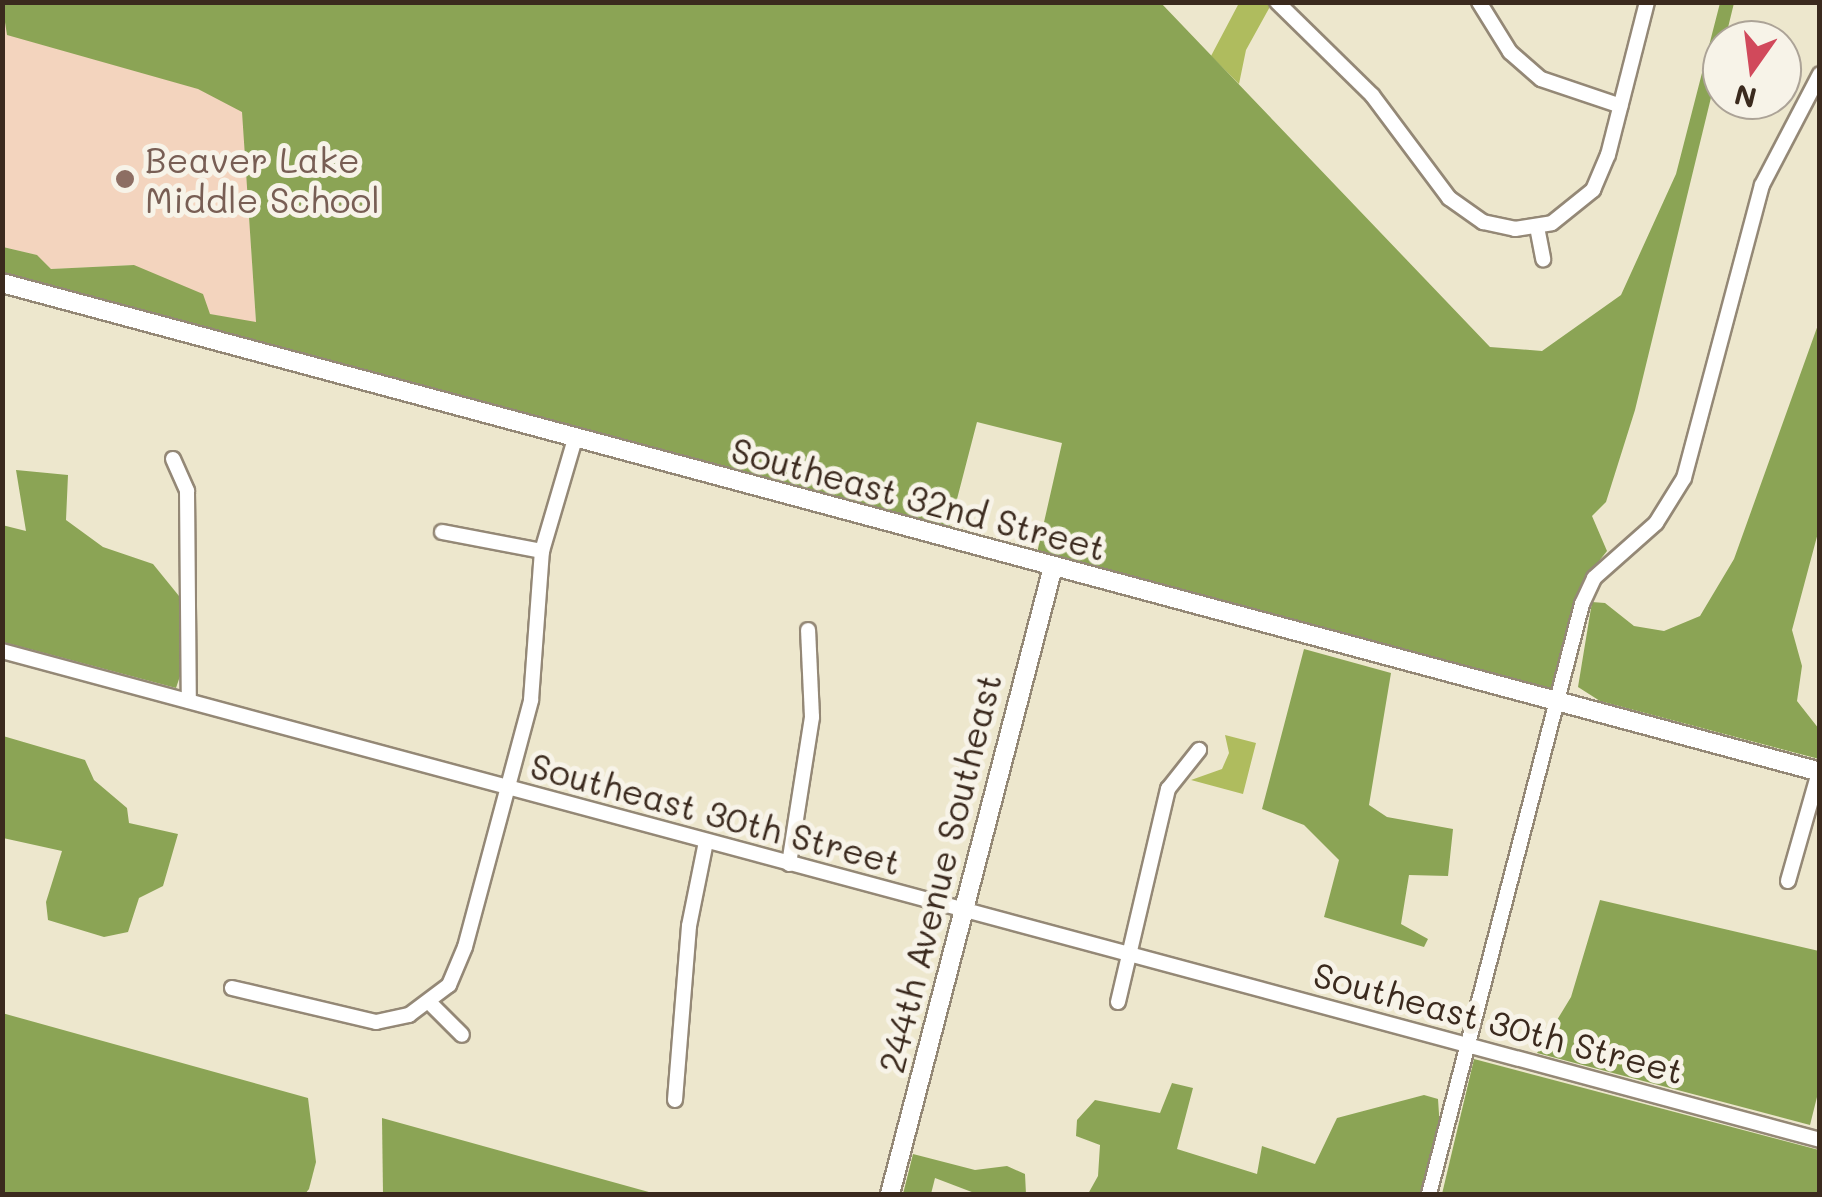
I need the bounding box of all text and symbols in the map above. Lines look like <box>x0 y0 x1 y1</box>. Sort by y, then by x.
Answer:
north arrow <box>1702 20 1802 120</box>
text: N <box>1731 77 1760 117</box>
place label: Beaver Lake Middle School <box>145 138 380 220</box>
marker: Beaver Lake Middle School <box>114 168 136 190</box>
street label: Southeast 32nd Street <box>727 428 1111 568</box>
street label: 244th Avenue Southeast <box>869 669 1009 1077</box>
street label: Southeast 30th Street <box>526 743 906 883</box>
street label: Southeast 30th Street <box>1309 952 1689 1092</box>

